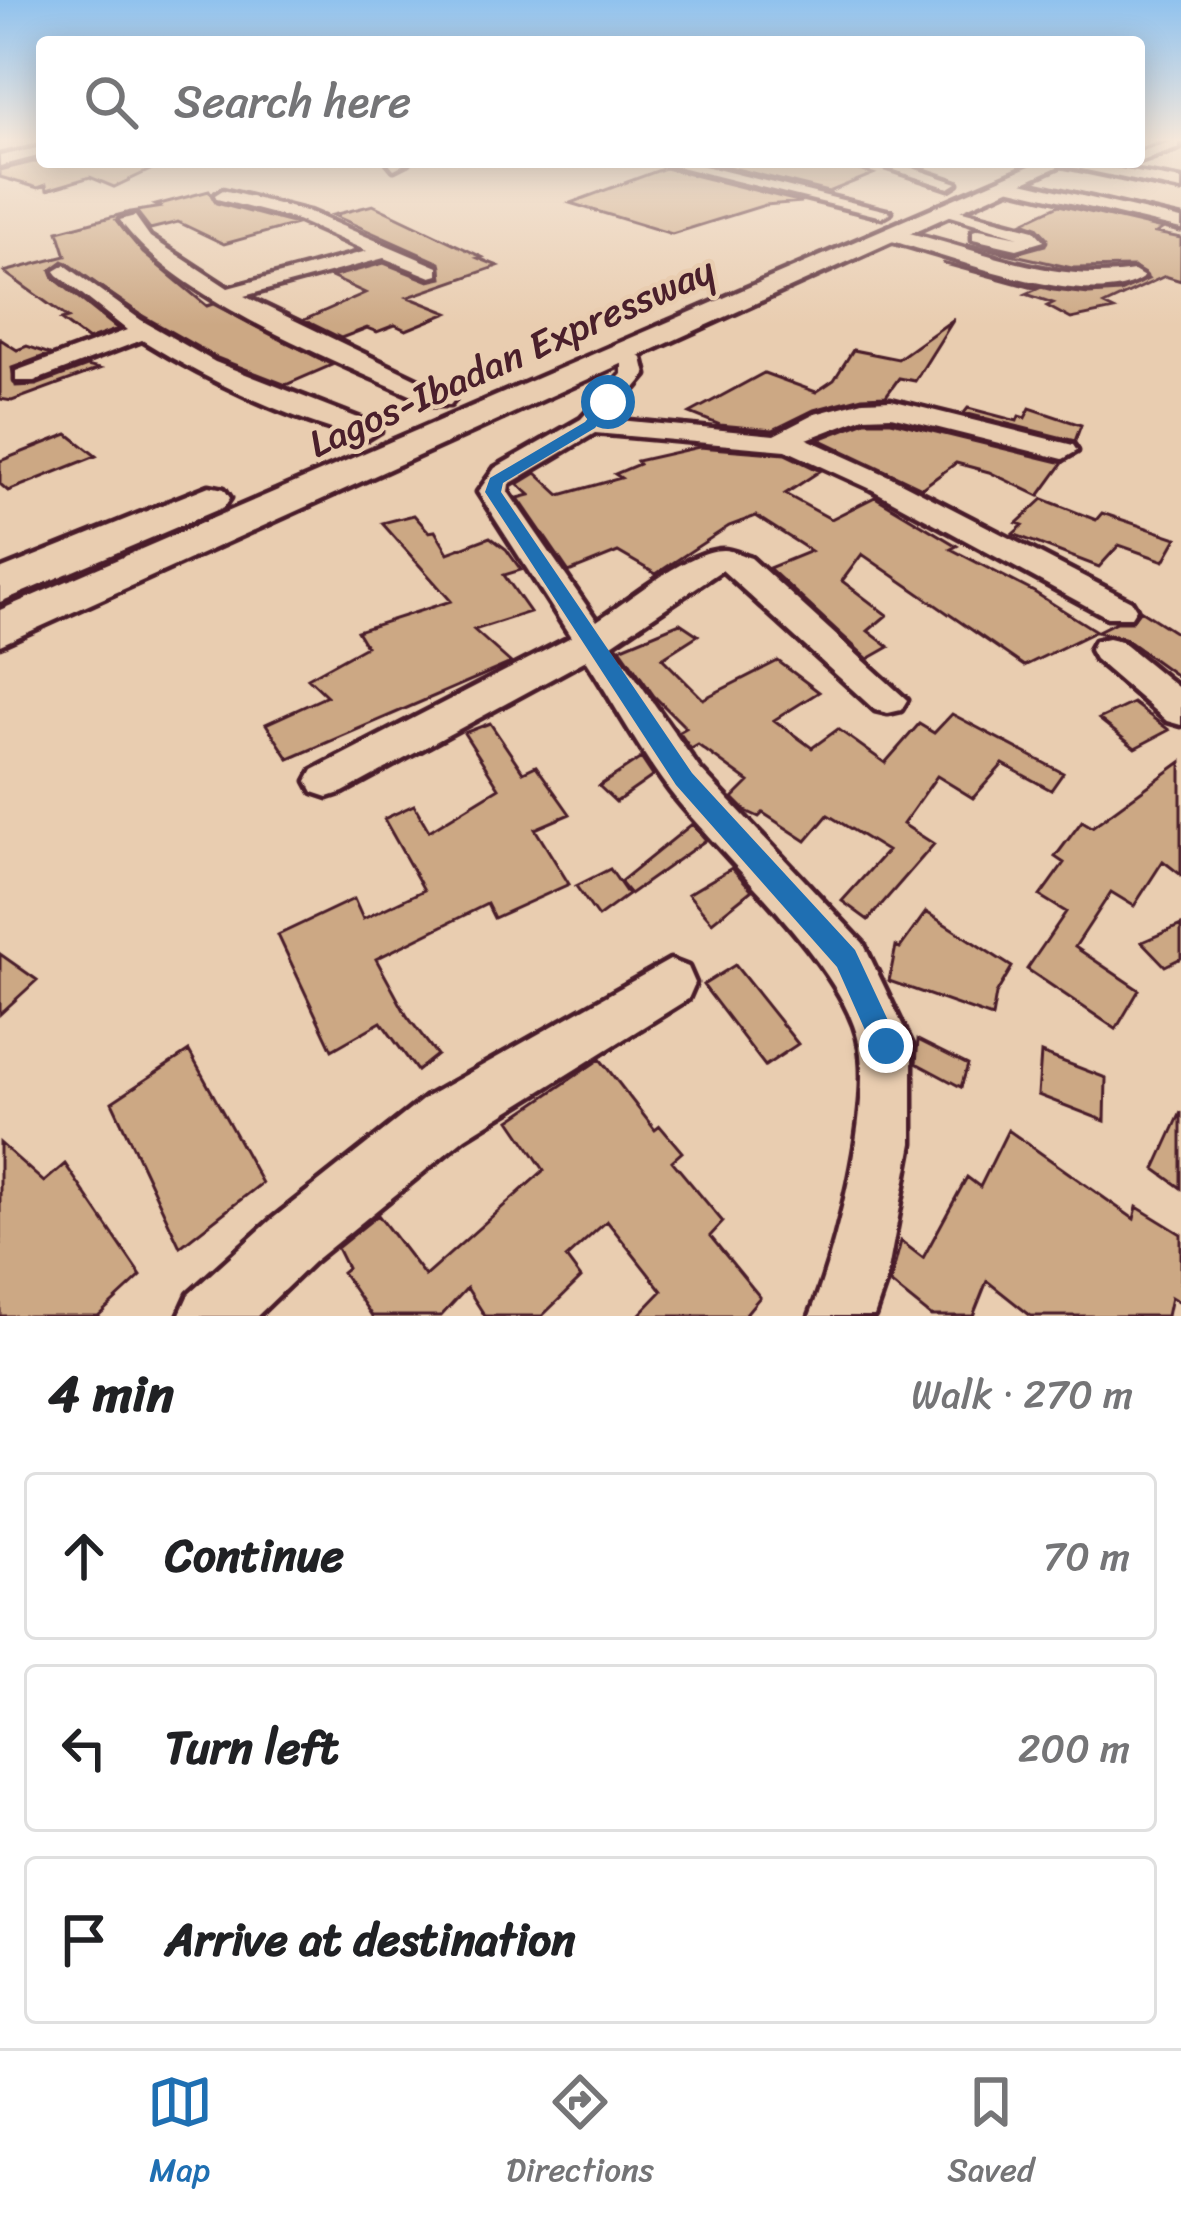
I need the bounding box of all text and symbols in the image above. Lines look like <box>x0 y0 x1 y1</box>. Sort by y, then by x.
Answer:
search box <box>36 36 1145 168</box>
text: Search here <box>174 62 411 142</box>
icon: search <box>78 69 144 135</box>
street label: Lagos-Ibadan Expressway <box>297 236 726 477</box>
route start <box>581 375 635 429</box>
route end <box>859 1019 913 1073</box>
text: 4 min <box>48 1349 174 1439</box>
text: Walk · 270 m <box>911 1360 1133 1429</box>
text: Continue <box>165 1516 344 1596</box>
text: 70 m <box>1043 1522 1130 1591</box>
icon: ahead <box>51 1523 117 1589</box>
text: Turn left <box>165 1708 338 1788</box>
text: 200 m <box>1018 1714 1130 1783</box>
icon: left <box>51 1715 117 1781</box>
text: Arrive at destination <box>165 1900 575 1980</box>
icon: arrive <box>51 1907 117 1973</box>
tab: Map <box>147 2069 213 2199</box>
tab: Directions <box>506 2069 654 2199</box>
tab: Saved <box>947 2069 1034 2199</box>

